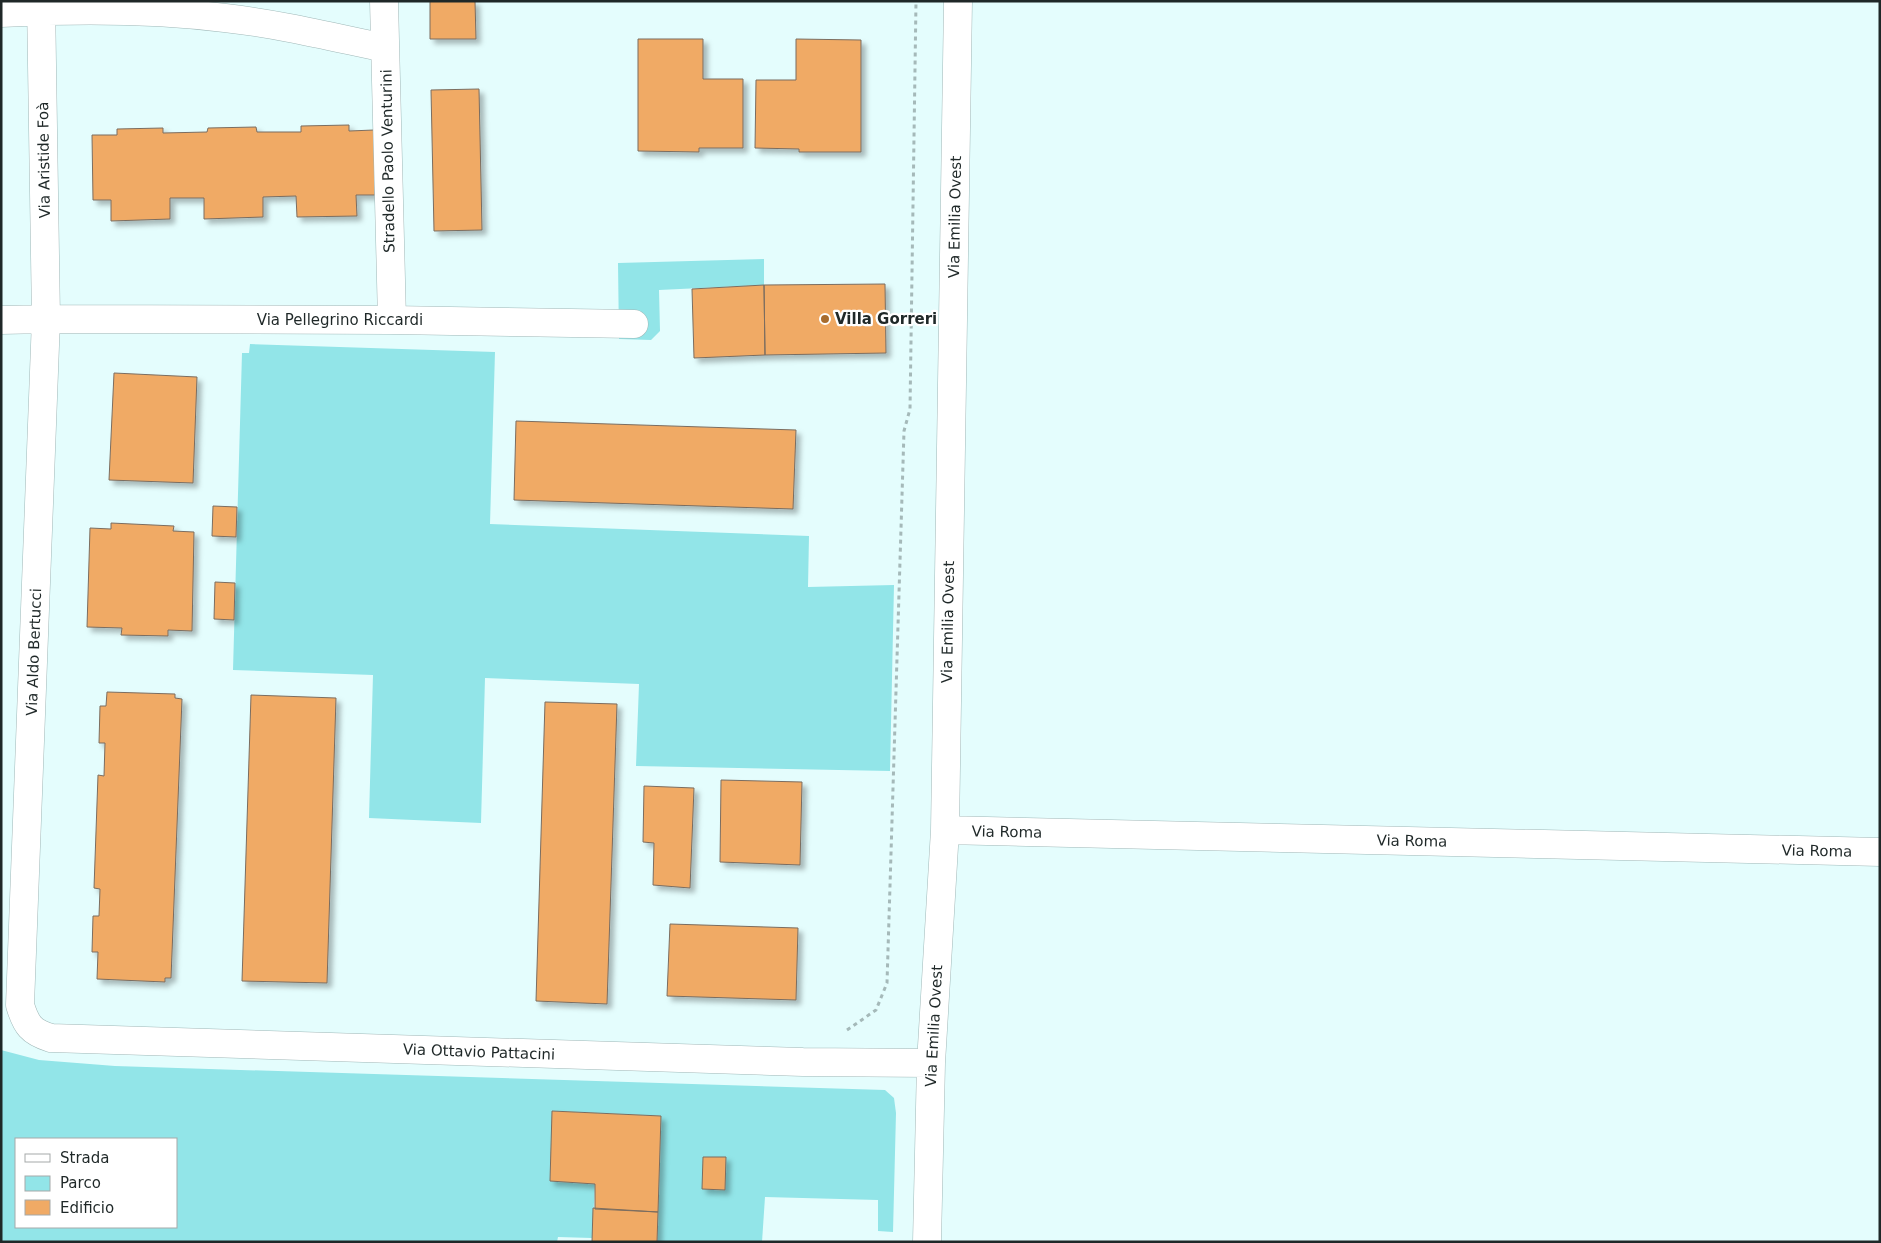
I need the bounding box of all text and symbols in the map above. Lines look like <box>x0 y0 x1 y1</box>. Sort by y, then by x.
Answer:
street label: Stradello Paolo Venturini <box>377 69 399 253</box>
street label: Via Aristide Foà <box>34 102 54 218</box>
street label: Via Emilia Ovest <box>945 156 965 278</box>
place label: Villa Gorreri <box>835 310 937 328</box>
street label: Via Pellegrino Riccardi <box>257 311 423 329</box>
marker: Villa Gorreri <box>819 313 831 325</box>
street label: Via Emilia Ovest <box>938 561 958 683</box>
street label: Via Aldo Bertucci <box>23 588 45 716</box>
street label: Via Roma <box>971 822 1043 842</box>
street label: Via Roma <box>1376 831 1448 851</box>
street label: Via Roma <box>1781 841 1853 861</box>
street label: Via Emilia Ovest <box>922 964 946 1088</box>
street label: Via Ottavio Pattacini <box>403 1040 555 1064</box>
legend <box>15 1138 178 1228</box>
text: Strada <box>60 1149 109 1167</box>
text: Parco <box>60 1174 101 1192</box>
text: Edificio <box>60 1199 114 1217</box>

